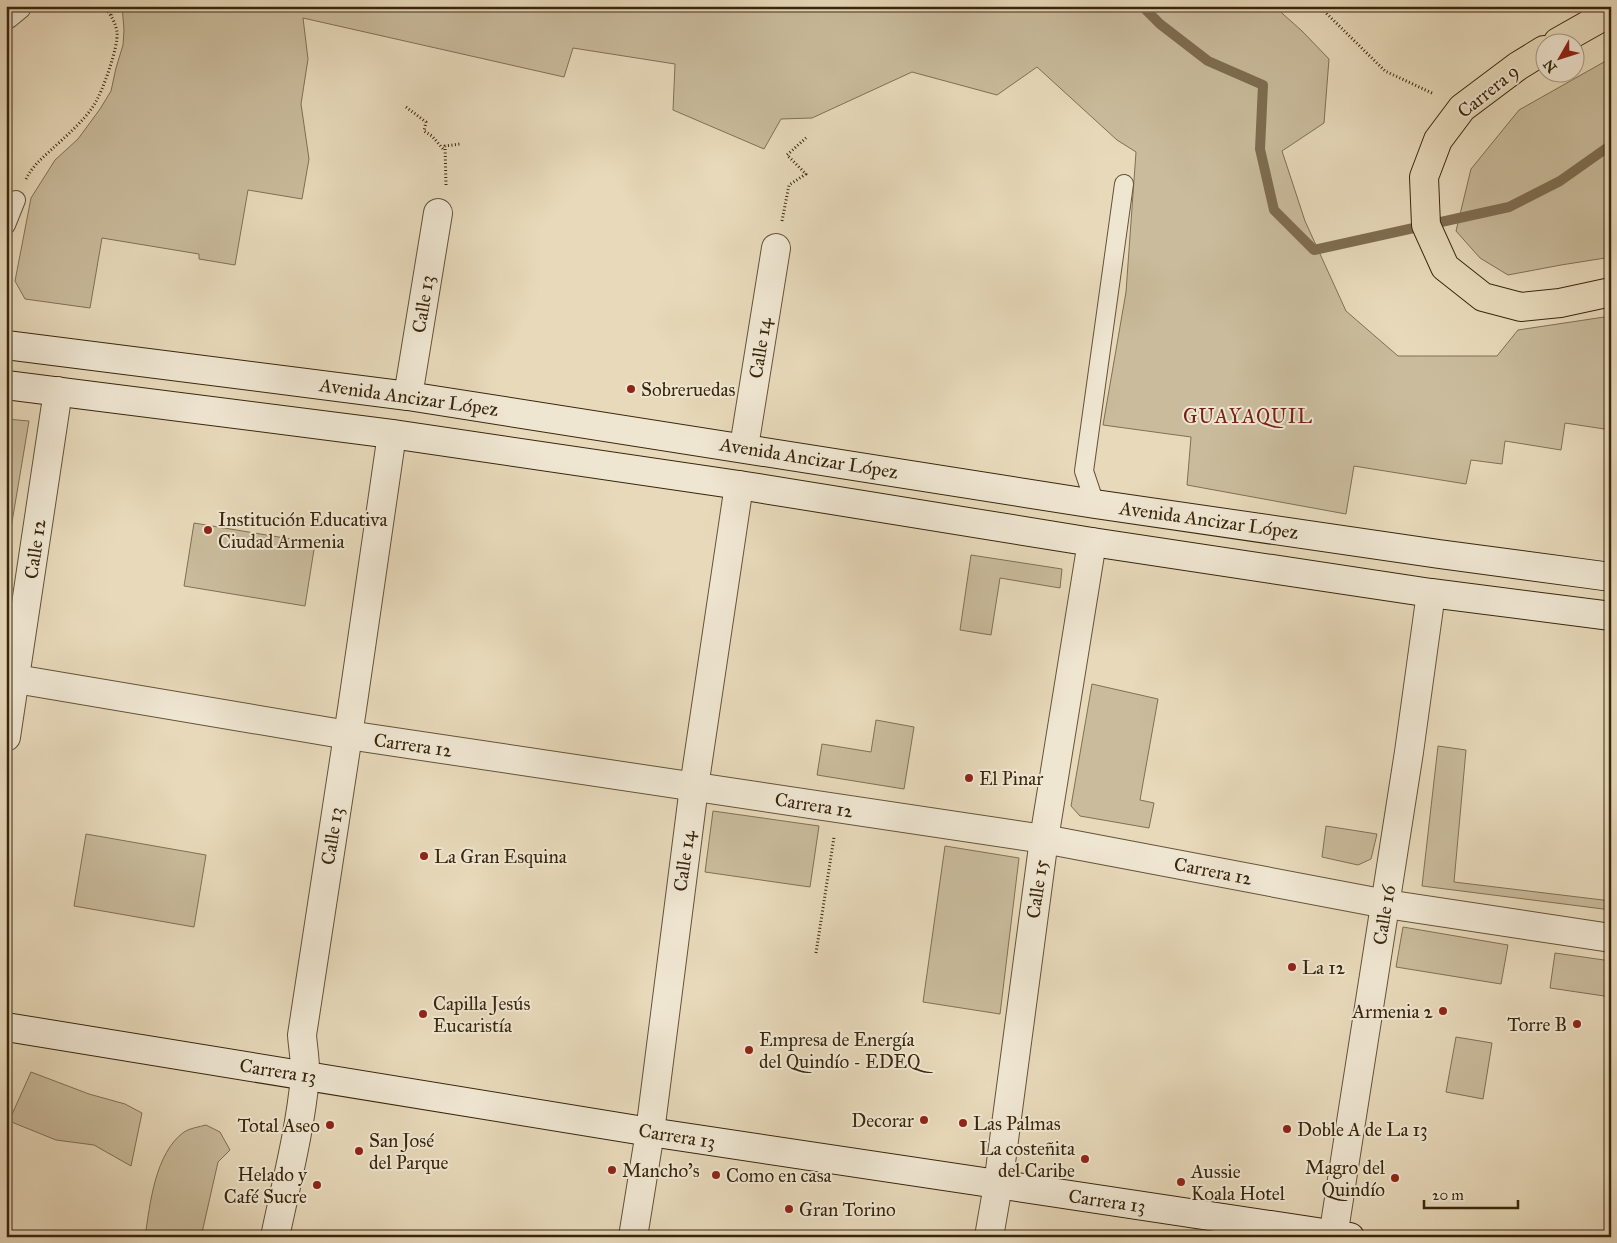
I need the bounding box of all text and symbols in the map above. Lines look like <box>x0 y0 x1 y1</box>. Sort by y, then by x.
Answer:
north arrow <box>1534 32 1584 82</box>
text: N <box>1540 56 1561 76</box>
street label: Carrera 9 <box>1453 59 1523 123</box>
street label: Calle 13 <box>407 273 439 335</box>
street label: Calle 14 <box>744 316 776 380</box>
street label: Avenida Ancizar López <box>317 373 500 421</box>
place label: Sobreruedas <box>641 378 736 401</box>
marker: Sobreruedas <box>625 383 637 395</box>
district label: GUAYAQUIL <box>1183 404 1313 428</box>
street label: Avenida Ancizar López <box>717 432 900 483</box>
street label: Avenida Ancizar López <box>1117 496 1300 544</box>
place label: Institución Educativa Ciudad Armenia <box>218 508 388 553</box>
street label: Calle 12 <box>19 517 51 580</box>
marker: Institución Educativa Ciudad Armenia <box>202 524 214 536</box>
street label: Carrera 12 <box>372 728 454 762</box>
place label: El Pinar <box>979 767 1044 790</box>
marker: El Pinar <box>963 772 975 784</box>
street label: Carrera 12 <box>773 787 855 823</box>
street label: Calle 13 <box>316 805 348 867</box>
street label: Calle 14 <box>668 829 700 893</box>
place label: La Gran Esquina <box>434 845 568 869</box>
marker: La Gran Esquina <box>418 850 430 862</box>
street label: Carrera 12 <box>1172 852 1255 890</box>
street label: Calle 15 <box>1021 858 1053 920</box>
street label: Calle 16 <box>1368 882 1400 947</box>
place label: La 12 <box>1302 956 1346 979</box>
marker: La 12 <box>1286 961 1298 973</box>
place label: Capilla Jesús Eucaristía <box>433 992 530 1037</box>
place label: Armenia 2 <box>1351 1000 1434 1023</box>
marker: Armenia 2 <box>1437 1005 1449 1017</box>
marker: Capilla Jesús Eucaristía <box>417 1008 429 1020</box>
place label: Torre B <box>1507 1013 1567 1036</box>
marker: Torre B <box>1571 1018 1583 1030</box>
place label: Empresa de Energía del Quindío - EDEQ <box>759 1028 934 1073</box>
marker: Empresa de Energía del Quindío - EDEQ <box>743 1044 755 1056</box>
street label: Carrera 13 <box>238 1054 318 1088</box>
place label: Decorar <box>851 1109 915 1132</box>
place label: Las Palmas <box>973 1112 1061 1135</box>
place label: Total Aseo <box>238 1114 320 1137</box>
marker: Decorar <box>918 1114 930 1126</box>
marker: Las Palmas <box>957 1117 969 1129</box>
place label: Doble A de La 13 <box>1297 1118 1428 1141</box>
marker: Total Aseo <box>324 1119 336 1131</box>
street label: Carrera 13 <box>637 1119 717 1153</box>
marker: Doble A de La 13 <box>1281 1123 1293 1135</box>
place label: San José del Parque <box>369 1129 449 1175</box>
place label: La costeñita del Caribe <box>979 1137 1076 1182</box>
marker: San José del Parque <box>353 1145 365 1157</box>
marker: La costeñita del Caribe <box>1079 1153 1091 1165</box>
place label: Magro del Quindío <box>1305 1156 1386 1201</box>
place label: Mancho's <box>622 1159 700 1182</box>
place label: Aussie Koala Hotel <box>1190 1160 1286 1205</box>
place label: Helado y Café Sucre <box>224 1163 308 1208</box>
marker: Mancho's <box>606 1164 618 1176</box>
place label: Como en casa <box>726 1164 833 1187</box>
marker: Como en casa <box>710 1169 722 1181</box>
marker: Magro del Quindío <box>1389 1172 1401 1184</box>
marker: Aussie Koala Hotel <box>1175 1176 1187 1188</box>
scale bar <box>1424 1178 1518 1210</box>
marker: Helado y Café Sucre <box>311 1179 323 1191</box>
street label: Carrera 13 <box>1067 1184 1147 1218</box>
text: 20 m <box>1432 1186 1464 1204</box>
place label: Gran Torino <box>799 1198 896 1221</box>
marker: Gran Torino <box>783 1203 795 1215</box>

